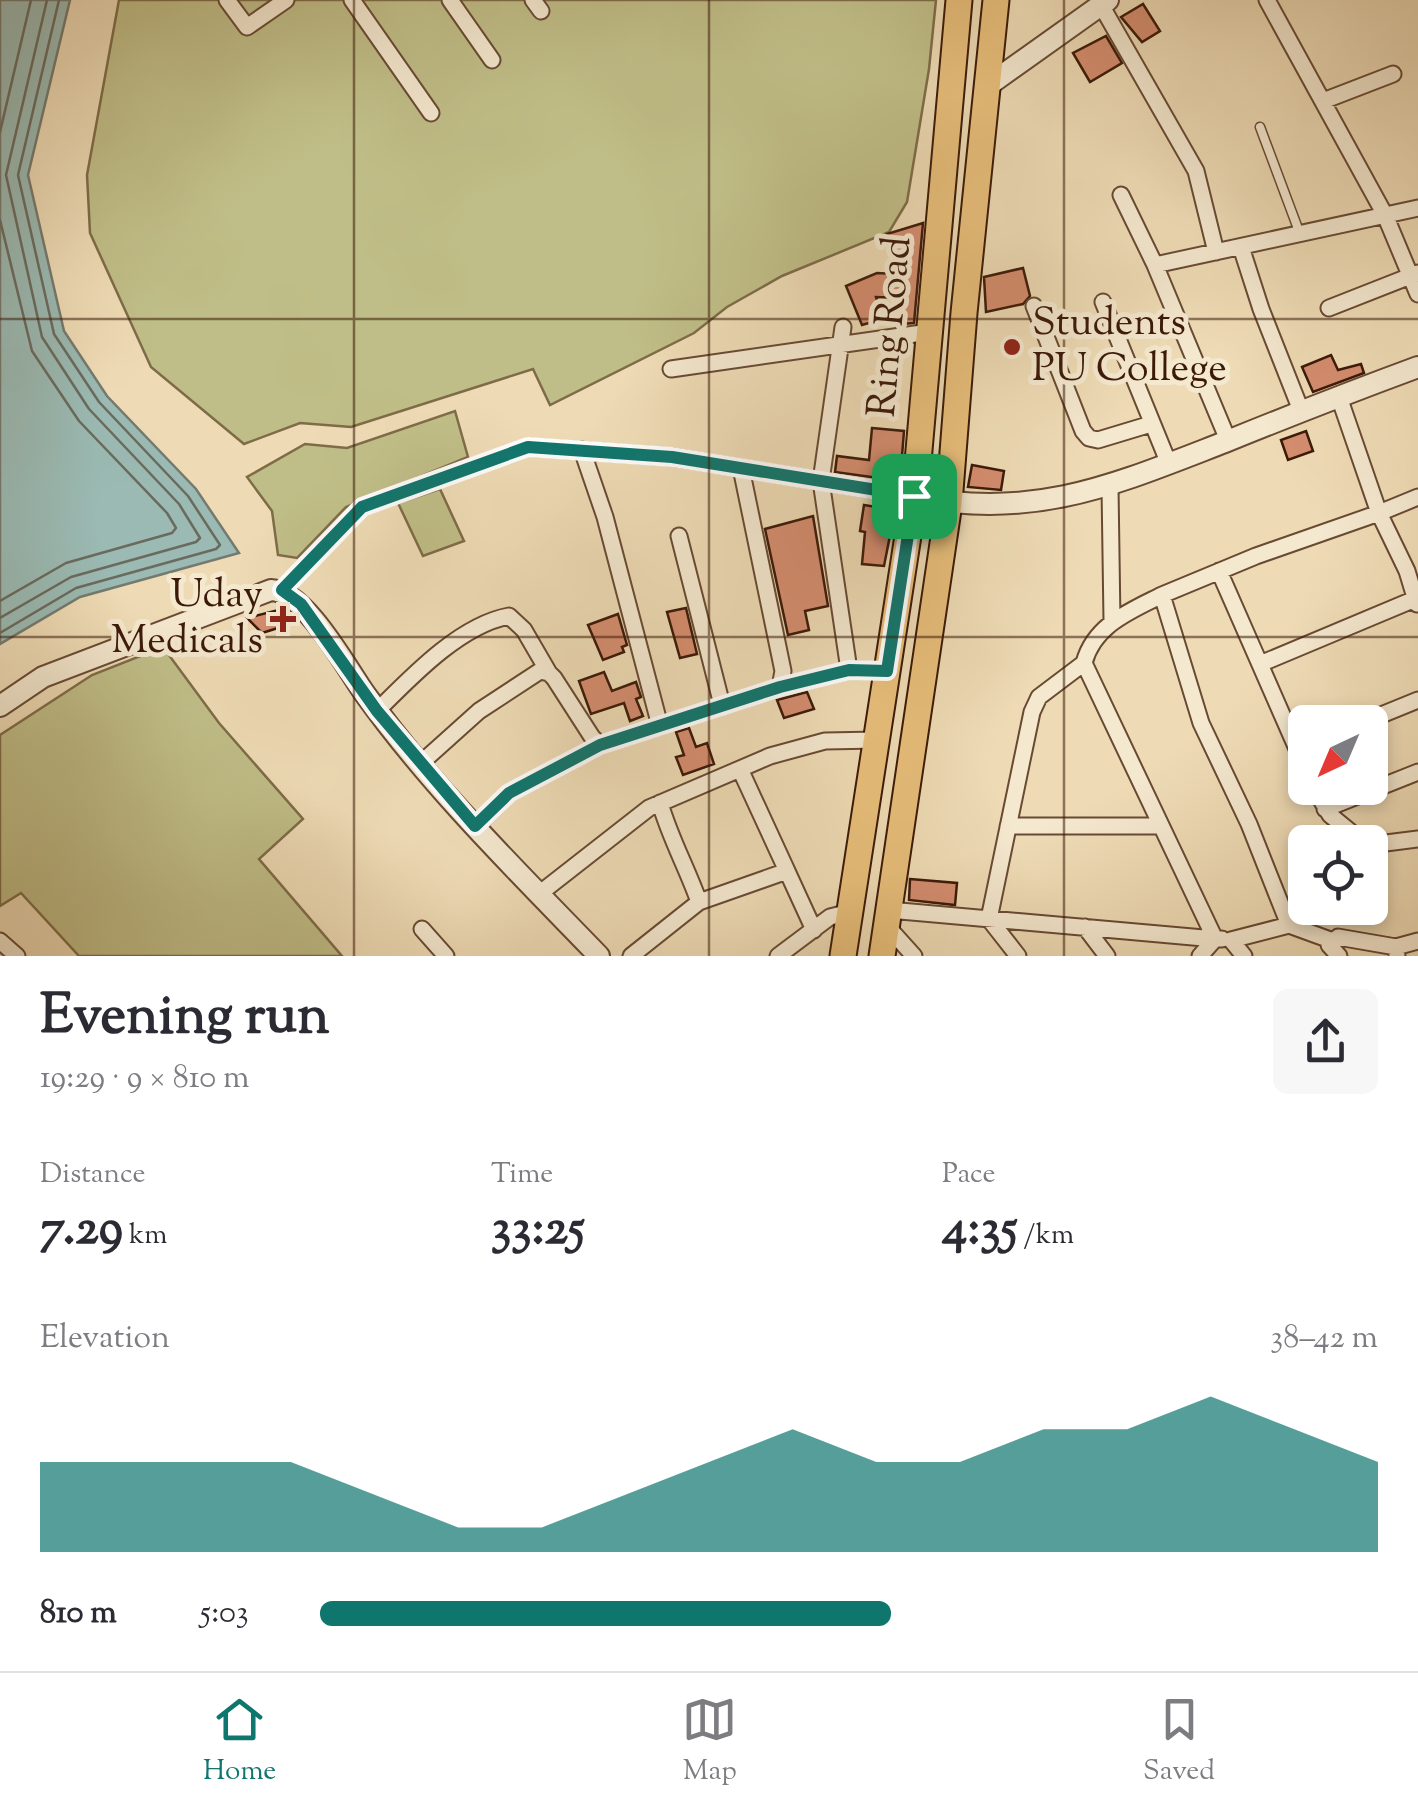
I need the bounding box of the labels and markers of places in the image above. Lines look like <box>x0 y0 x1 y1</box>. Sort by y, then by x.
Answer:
place label: Students PU College <box>1032 296 1227 399</box>
marker: Students PU College <box>1001 336 1023 358</box>
pin <box>872 454 957 539</box>
place label: Uday Medicals <box>111 568 263 671</box>
marker: Uday Medicals <box>272 608 294 630</box>

